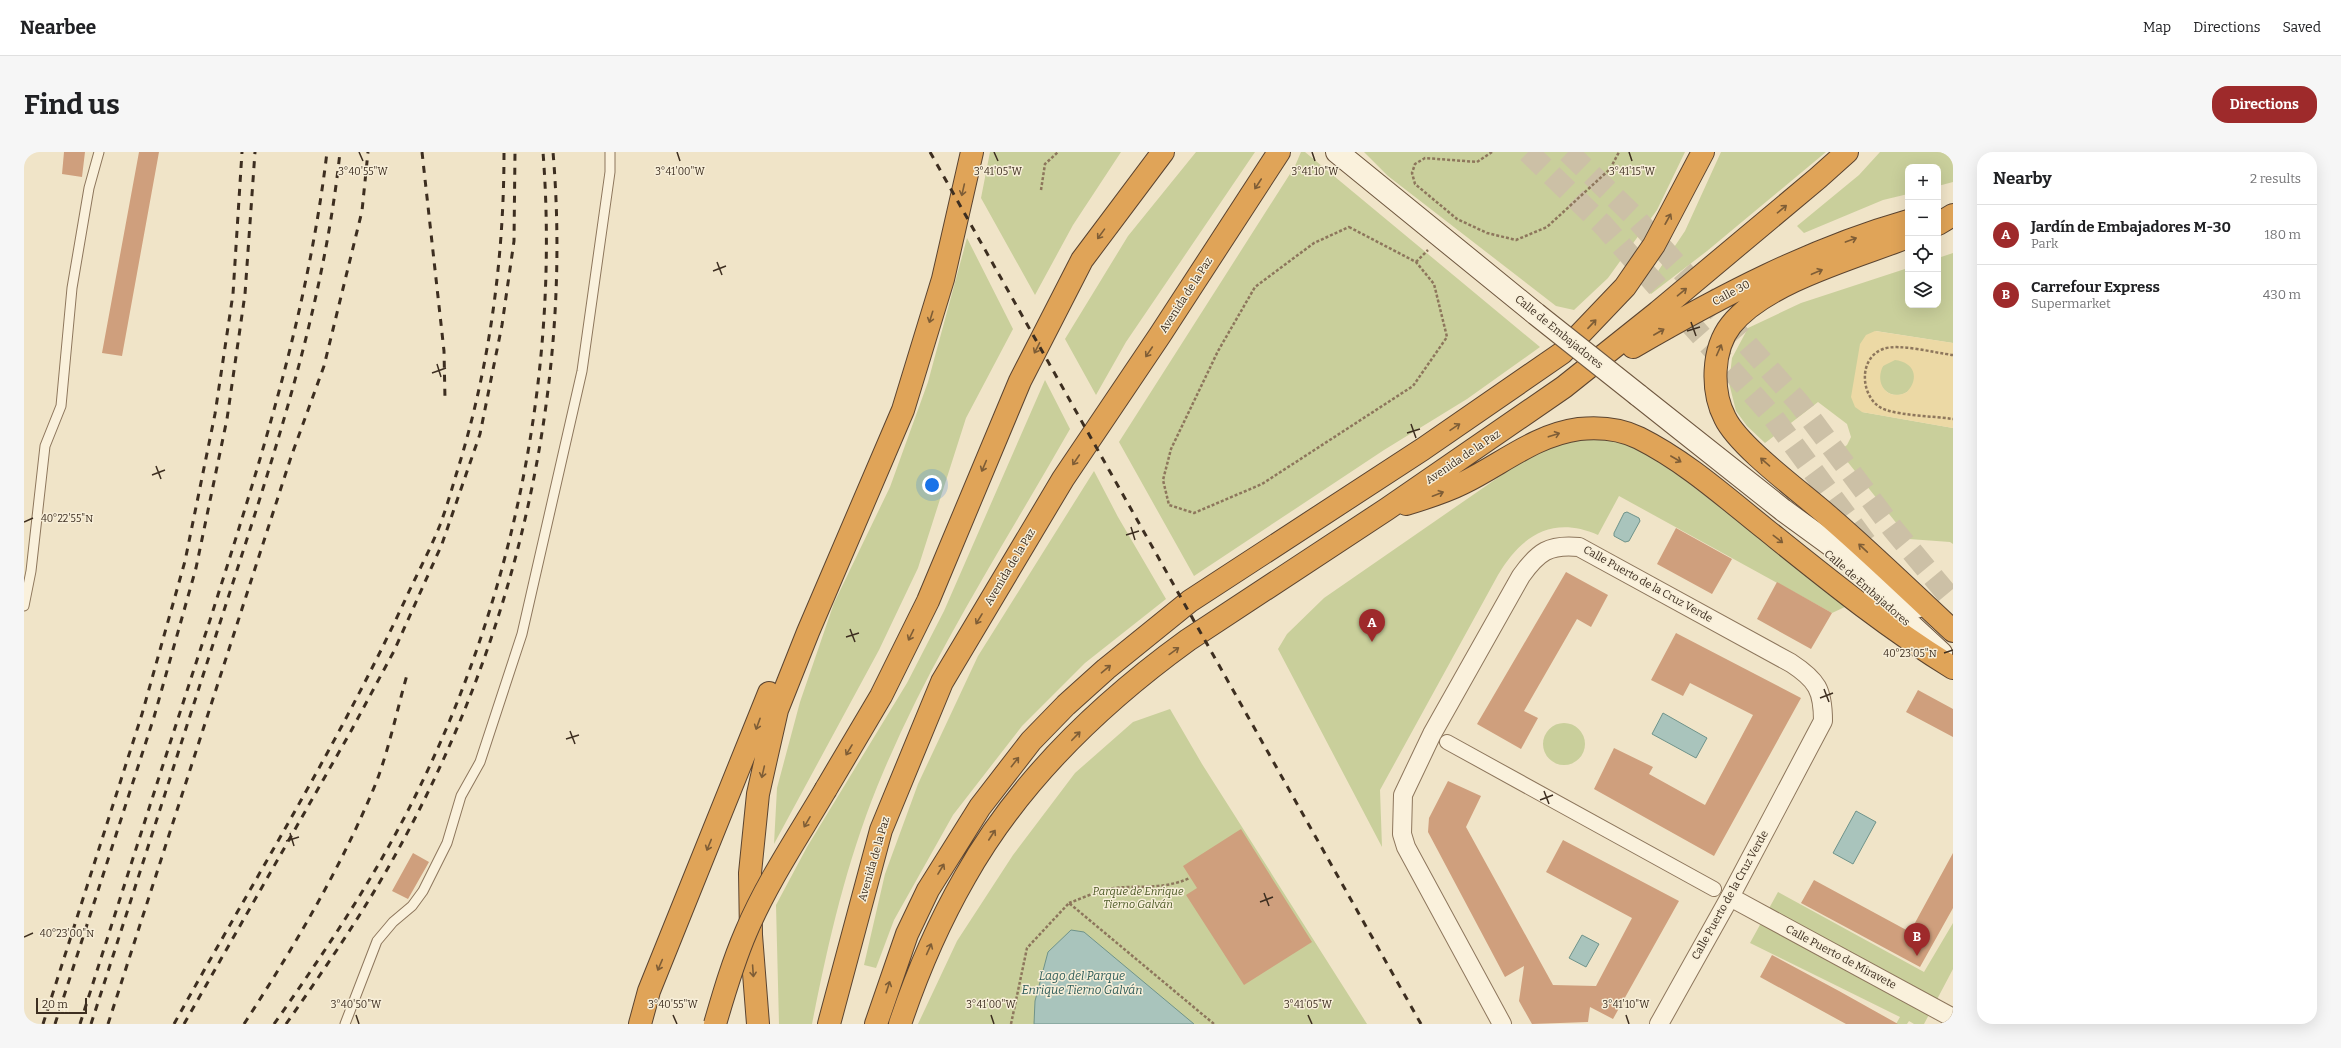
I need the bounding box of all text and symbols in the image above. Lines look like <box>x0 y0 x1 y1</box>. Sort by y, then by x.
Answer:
text: Nearbee <box>20 16 96 39</box>
text: Map <box>2143 19 2171 36</box>
text: Directions <box>2193 19 2261 36</box>
text: Saved <box>2283 19 2321 36</box>
button: Directions <box>2212 86 2317 123</box>
text: Find us <box>24 88 120 121</box>
map controls <box>1905 164 1941 308</box>
button: + <box>1905 164 1941 200</box>
text: 3°40'55"W <box>338 166 389 178</box>
text: 3°41'00"W <box>655 166 705 178</box>
text: 3°41'05"W <box>974 166 1023 178</box>
text: 3°41'10"W <box>1292 166 1339 178</box>
text: 3°41'15"W <box>1609 166 1656 178</box>
text: Nearby <box>1993 168 2052 189</box>
text: 2 results <box>2250 171 2301 186</box>
one-way arrow <box>1253 179 1262 190</box>
one-way arrow <box>959 183 967 196</box>
button: − <box>1905 200 1941 236</box>
one-way arrow <box>1776 204 1787 213</box>
one-way arrow <box>1665 213 1673 225</box>
text: Jardín de Embajadores M-30 <box>2031 218 2231 236</box>
text: A <box>2001 227 2011 242</box>
text: 180 m <box>2265 227 2301 242</box>
one-way arrow <box>1097 229 1105 240</box>
one-way arrow <box>1845 235 1857 243</box>
button: locate <box>1905 236 1941 272</box>
text: Park <box>2031 236 2058 251</box>
street label: Avenida de la Paz <box>1157 255 1215 335</box>
one-way arrow <box>1811 268 1823 276</box>
button: layers <box>1905 272 1941 308</box>
street label: Calle 30 <box>1710 278 1752 308</box>
text: Carrefour Express <box>2031 278 2160 296</box>
text: B <box>2002 287 2010 302</box>
text: 430 m <box>2263 287 2301 302</box>
one-way arrow <box>1677 288 1687 297</box>
street label: Calle de Embajadores <box>1512 292 1606 372</box>
text: Supermarket <box>2031 296 2111 311</box>
one-way arrow <box>927 310 935 322</box>
one-way arrow <box>1587 319 1596 329</box>
one-way arrow <box>1652 328 1664 335</box>
one-way arrow <box>1033 341 1040 353</box>
one-way arrow <box>1716 344 1723 356</box>
one-way arrow <box>1144 346 1152 358</box>
one-way arrow <box>1449 423 1460 431</box>
street label: Avenida de la Paz <box>1423 427 1503 487</box>
one-way arrow <box>1547 431 1560 438</box>
one-way arrow <box>1072 454 1080 465</box>
one-way arrow <box>1670 456 1682 464</box>
one-way arrow <box>1760 457 1771 466</box>
one-way arrow <box>980 460 988 472</box>
your location <box>922 475 942 495</box>
one-way arrow <box>1432 489 1444 497</box>
text: 40°22'55"N <box>41 513 93 525</box>
street label: Avenida de la Paz <box>982 526 1038 608</box>
one-way arrow <box>1773 535 1784 543</box>
street label: Calle Puerto de la Cruz Verde <box>1581 543 1715 625</box>
one-way arrow <box>1858 543 1868 553</box>
street label: Calle de Embajadores <box>1821 547 1913 629</box>
pin: A <box>1359 609 1385 642</box>
one-way arrow <box>975 613 983 625</box>
one-way arrow <box>907 629 914 641</box>
one-way arrow <box>1168 647 1179 655</box>
text: 40°23'05"N <box>1883 648 1937 660</box>
one-way arrow <box>1100 665 1111 674</box>
one-way arrow <box>753 718 761 730</box>
one-way arrow <box>1071 731 1081 741</box>
one-way arrow <box>845 744 853 756</box>
one-way arrow <box>1011 756 1019 767</box>
one-way arrow <box>759 765 766 778</box>
street label: Avenida de la Paz <box>856 815 892 903</box>
one-way arrow <box>802 816 810 828</box>
street label: Calle Puerto de la Cruz Verde <box>1689 828 1771 962</box>
one-way arrow <box>988 830 996 841</box>
one-way arrow <box>705 839 713 851</box>
one-way arrow <box>938 863 946 875</box>
park label: Parque de Enrique Tierno Galván <box>1093 885 1184 911</box>
street label: Calle Puerto de Miravete <box>1783 922 1899 992</box>
pin: B <box>1904 923 1930 956</box>
text: 40°23'00"N <box>40 928 94 940</box>
one-way arrow <box>926 943 933 955</box>
one-way arrow <box>656 959 663 971</box>
one-way arrow <box>750 964 757 977</box>
water label: Lago del Parque Enrique Tierno Galván <box>1021 969 1143 997</box>
one-way arrow <box>885 981 892 994</box>
scale bar <box>36 996 87 1015</box>
text: 20 m <box>42 998 68 1011</box>
text: 3°40'50"W <box>331 999 382 1011</box>
text: 3°40'55"W <box>648 999 699 1011</box>
text: 3°41'00"W <box>966 999 1016 1011</box>
text: 3°41'05"W <box>1284 999 1333 1011</box>
text: 3°41'10"W <box>1603 999 1650 1011</box>

